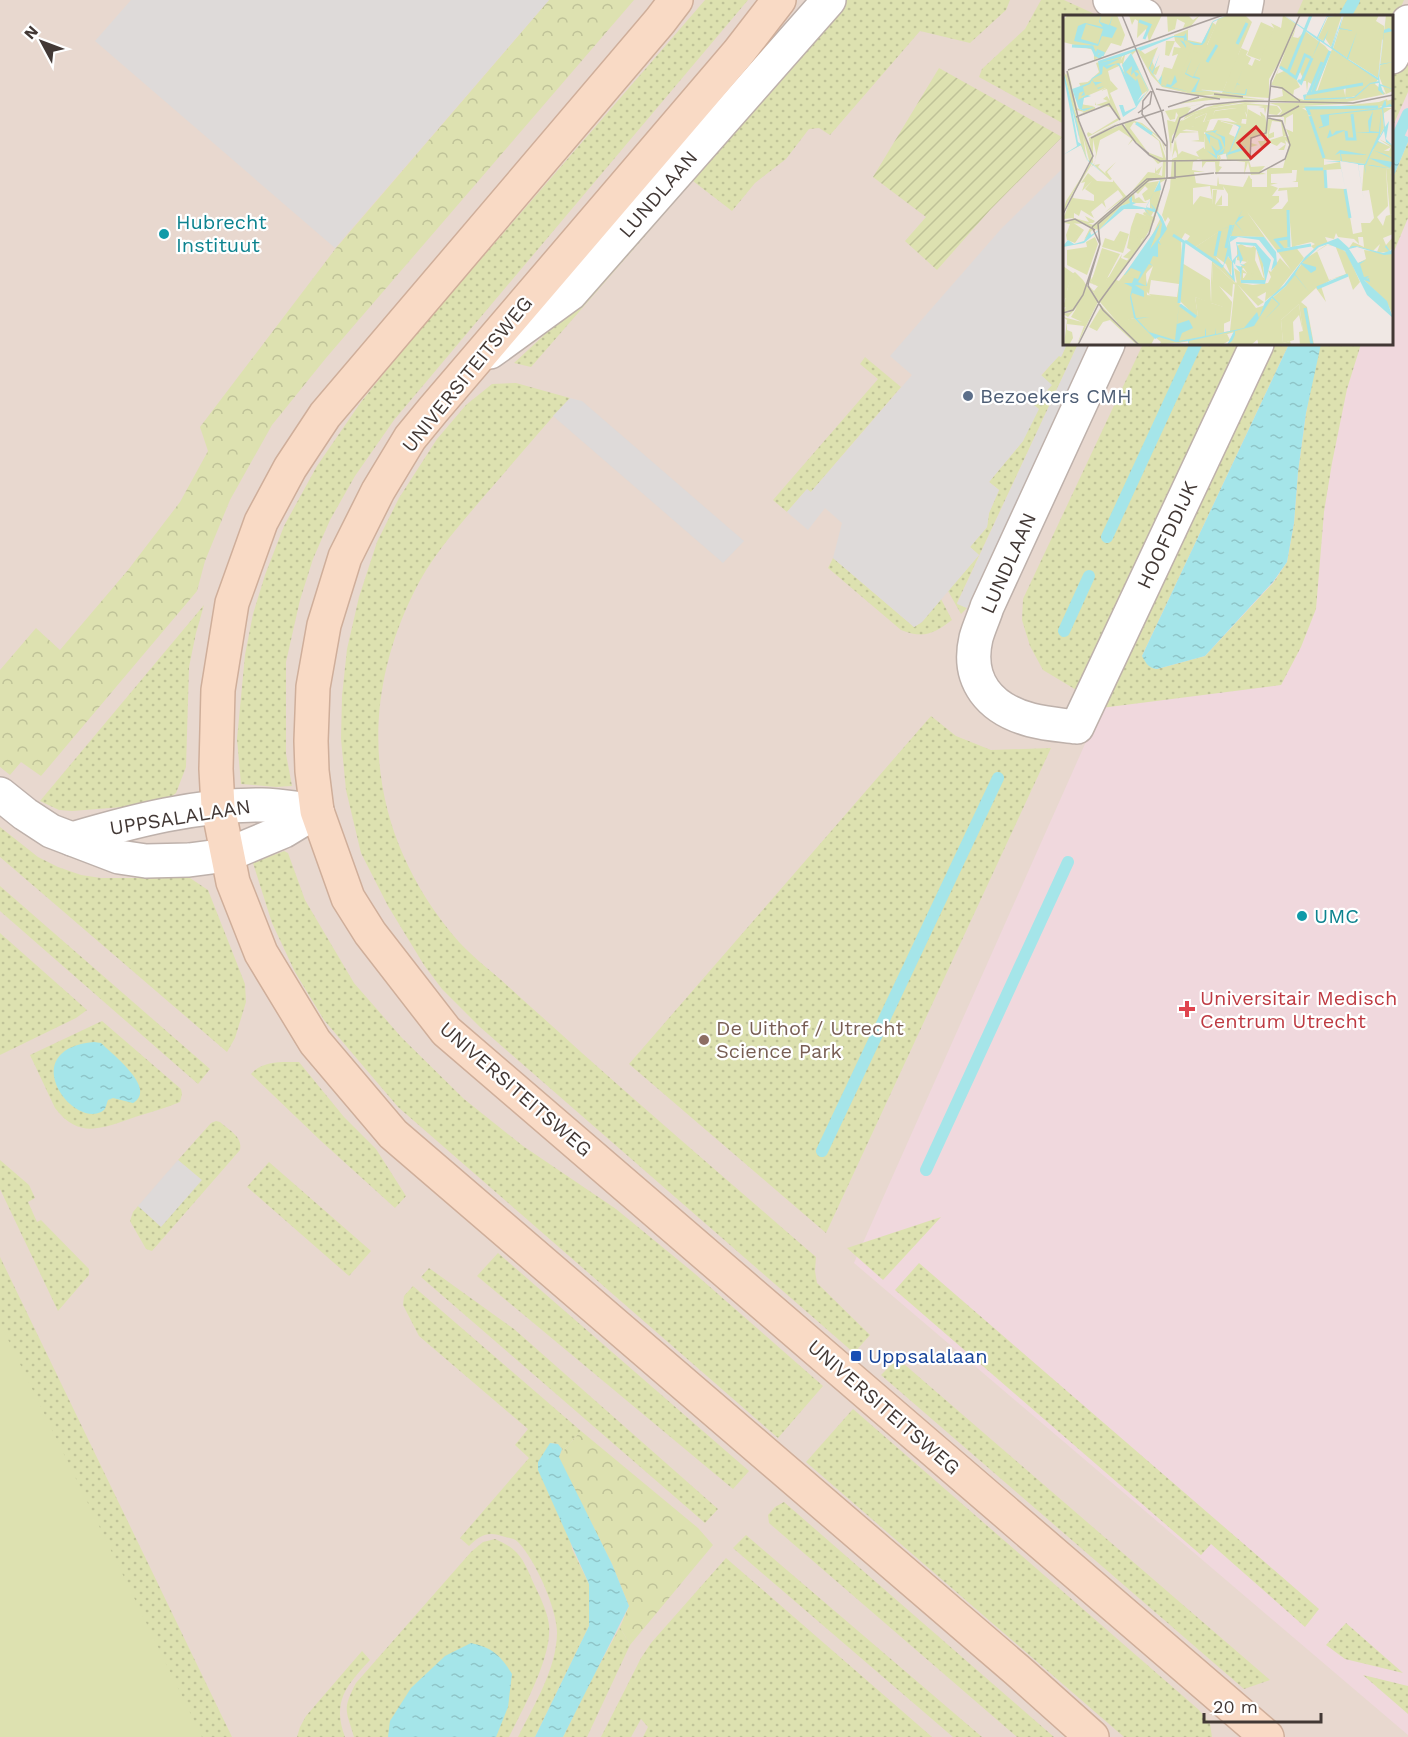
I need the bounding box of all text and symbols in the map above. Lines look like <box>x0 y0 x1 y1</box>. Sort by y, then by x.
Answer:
north arrow <box>12 12 72 72</box>
inset map <box>1063 15 1393 345</box>
text: N <box>20 22 42 43</box>
street label: LUNDLAAN <box>614 145 702 243</box>
place label: Hubrecht Instituut <box>176 210 267 257</box>
marker: Hubrecht Instituut <box>157 227 171 241</box>
street label: UNIVERSITEITSWEG <box>397 291 537 457</box>
place label: Bezoekers CMH <box>980 384 1132 408</box>
marker: Bezoekers CMH <box>961 389 975 403</box>
street label: HOOFDDIJK <box>1132 477 1202 593</box>
street label: LUNDLAAN <box>975 509 1041 617</box>
street label: UPPSALALAAN <box>108 794 252 840</box>
place label: UMC <box>1314 904 1359 928</box>
marker: UMC <box>1295 909 1309 923</box>
place label: Universitair Medisch Centrum Utrecht <box>1200 986 1397 1033</box>
marker: Universitair Medisch Centrum Utrecht <box>1178 1000 1196 1018</box>
street label: UNIVERSITEITSWEG <box>435 1016 597 1162</box>
place label: De Uithof / Utrecht Science Park <box>716 1016 905 1063</box>
marker: De Uithof / Utrecht Science Park <box>697 1033 711 1047</box>
street label: UNIVERSITEITSWEG <box>803 1334 965 1480</box>
place label: Uppsalalaan <box>868 1344 988 1368</box>
marker: Uppsalalaan <box>849 1349 863 1363</box>
scale bar <box>1204 1686 1321 1724</box>
text: 20 m <box>1213 1696 1258 1717</box>

